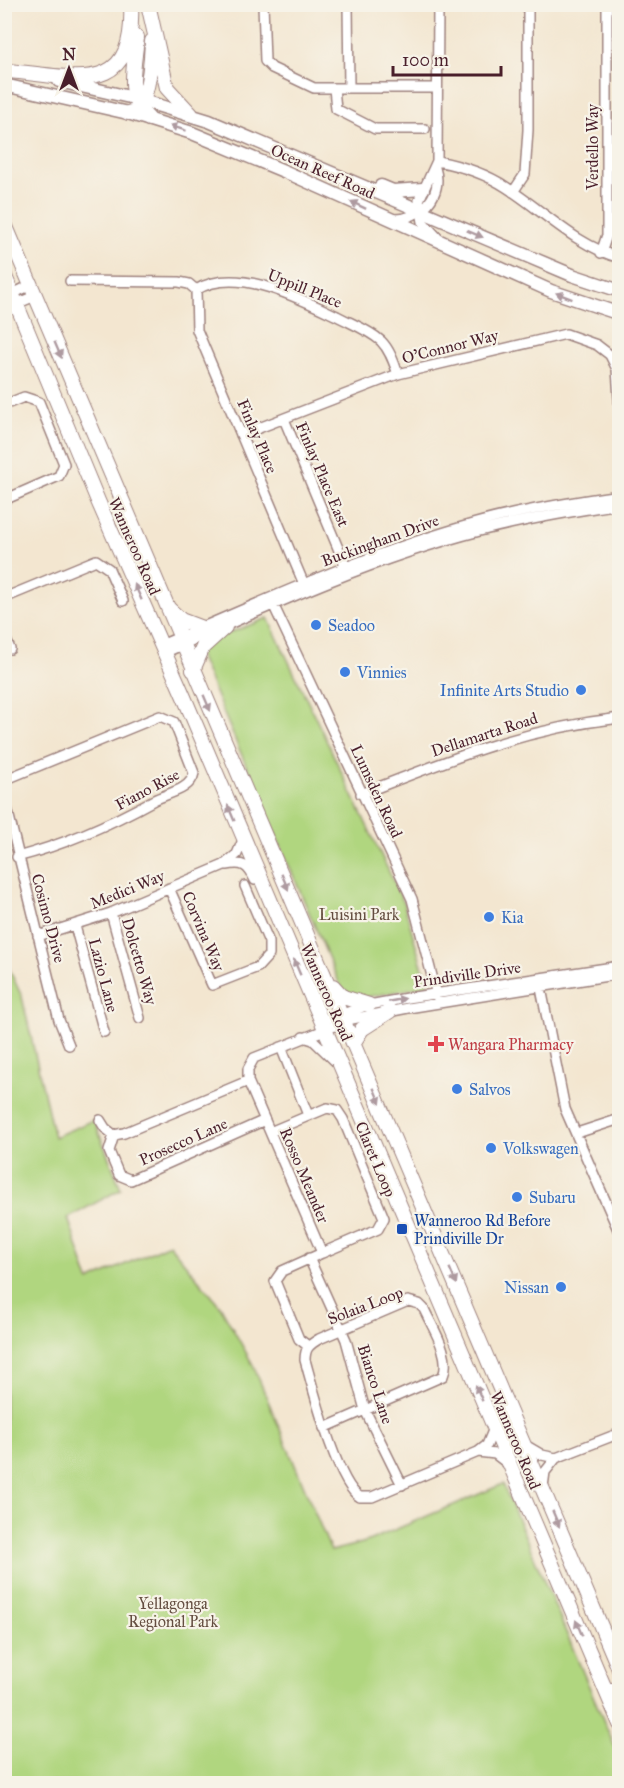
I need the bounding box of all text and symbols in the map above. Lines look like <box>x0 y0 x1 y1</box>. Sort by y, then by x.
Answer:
north arrow <box>39 39 99 99</box>
scale bar <box>393 39 501 77</box>
text: N <box>62 45 76 64</box>
text: 100 m <box>402 49 449 71</box>
street label: Verdello Way <box>583 104 602 191</box>
one-way arrow <box>169 123 187 133</box>
street label: Ocean Reef Road <box>268 140 378 203</box>
one-way arrow <box>349 200 366 209</box>
one-way arrow <box>466 230 484 239</box>
street label: Uppill Place <box>265 265 345 312</box>
one-way arrow <box>555 291 573 300</box>
street label: O'Connor Way <box>400 325 501 368</box>
one-way arrow <box>53 341 63 359</box>
street label: Finlay Place <box>233 396 282 477</box>
street label: Finlay Place East <box>292 419 353 530</box>
street label: Wanneroo Road <box>105 494 165 598</box>
street label: Buckingham Drive <box>319 510 442 571</box>
one-way arrow <box>132 583 142 601</box>
place label: Seadoo <box>328 616 375 635</box>
marker: Seadoo <box>309 618 323 632</box>
place label: Vinnies <box>356 663 407 682</box>
marker: Vinnies <box>338 665 352 679</box>
place label: Infinite Arts Studio <box>440 681 569 700</box>
marker: Infinite Arts Studio <box>574 683 588 697</box>
one-way arrow <box>202 695 212 713</box>
street label: Dellamarta Road <box>428 708 540 761</box>
street label: Lumsden Road <box>347 742 406 841</box>
street label: Fiano Rise <box>112 764 183 814</box>
one-way arrow <box>226 804 236 822</box>
street label: Medici Way <box>87 866 168 913</box>
street label: Cosimo Drive <box>28 872 70 965</box>
one-way arrow <box>280 874 289 891</box>
street label: Corvina Way <box>178 888 229 974</box>
park label: Luisini Park <box>319 905 400 924</box>
place label: Kia <box>501 908 524 927</box>
marker: Kia <box>482 910 496 924</box>
street label: Dolcetto Way <box>118 915 161 1007</box>
street label: Lazio Lane <box>85 936 123 1015</box>
street label: Wanneroo Road <box>297 940 357 1044</box>
one-way arrow <box>292 958 302 976</box>
street label: Prindiville Drive <box>412 958 522 991</box>
one-way arrow <box>388 995 407 1004</box>
place label: Wangara Pharmacy <box>448 1035 574 1055</box>
marker: Wangara Pharmacy <box>429 1037 443 1051</box>
place label: Salvos <box>469 1080 511 1099</box>
marker: Salvos <box>450 1082 464 1096</box>
one-way arrow <box>372 1088 382 1106</box>
street label: Prosecco Lane <box>136 1113 231 1169</box>
street label: Claret Loop <box>351 1119 400 1200</box>
street label: Rosso Meander <box>276 1125 333 1226</box>
place label: Volkswagen <box>502 1139 579 1159</box>
marker: Volkswagen <box>484 1141 498 1155</box>
place label: Subaru <box>529 1188 576 1207</box>
marker: Subaru <box>510 1190 524 1204</box>
place label: Wanneroo Rd Before Prindiville Dr <box>414 1211 551 1248</box>
marker: Wanneroo Rd Before Prindiville Dr <box>395 1222 409 1236</box>
one-way arrow <box>448 1267 458 1285</box>
place label: Nissan <box>504 1278 549 1297</box>
marker: Nissan <box>554 1280 568 1294</box>
street label: Solaia Loop <box>325 1282 406 1329</box>
street label: Bianco Lane <box>354 1342 397 1427</box>
one-way arrow <box>474 1383 484 1401</box>
street label: Wanneroo Road <box>486 1388 545 1492</box>
one-way arrow <box>551 1510 561 1528</box>
park label: Yellagonga Regional Park <box>128 1594 219 1632</box>
one-way arrow <box>575 1620 584 1637</box>

